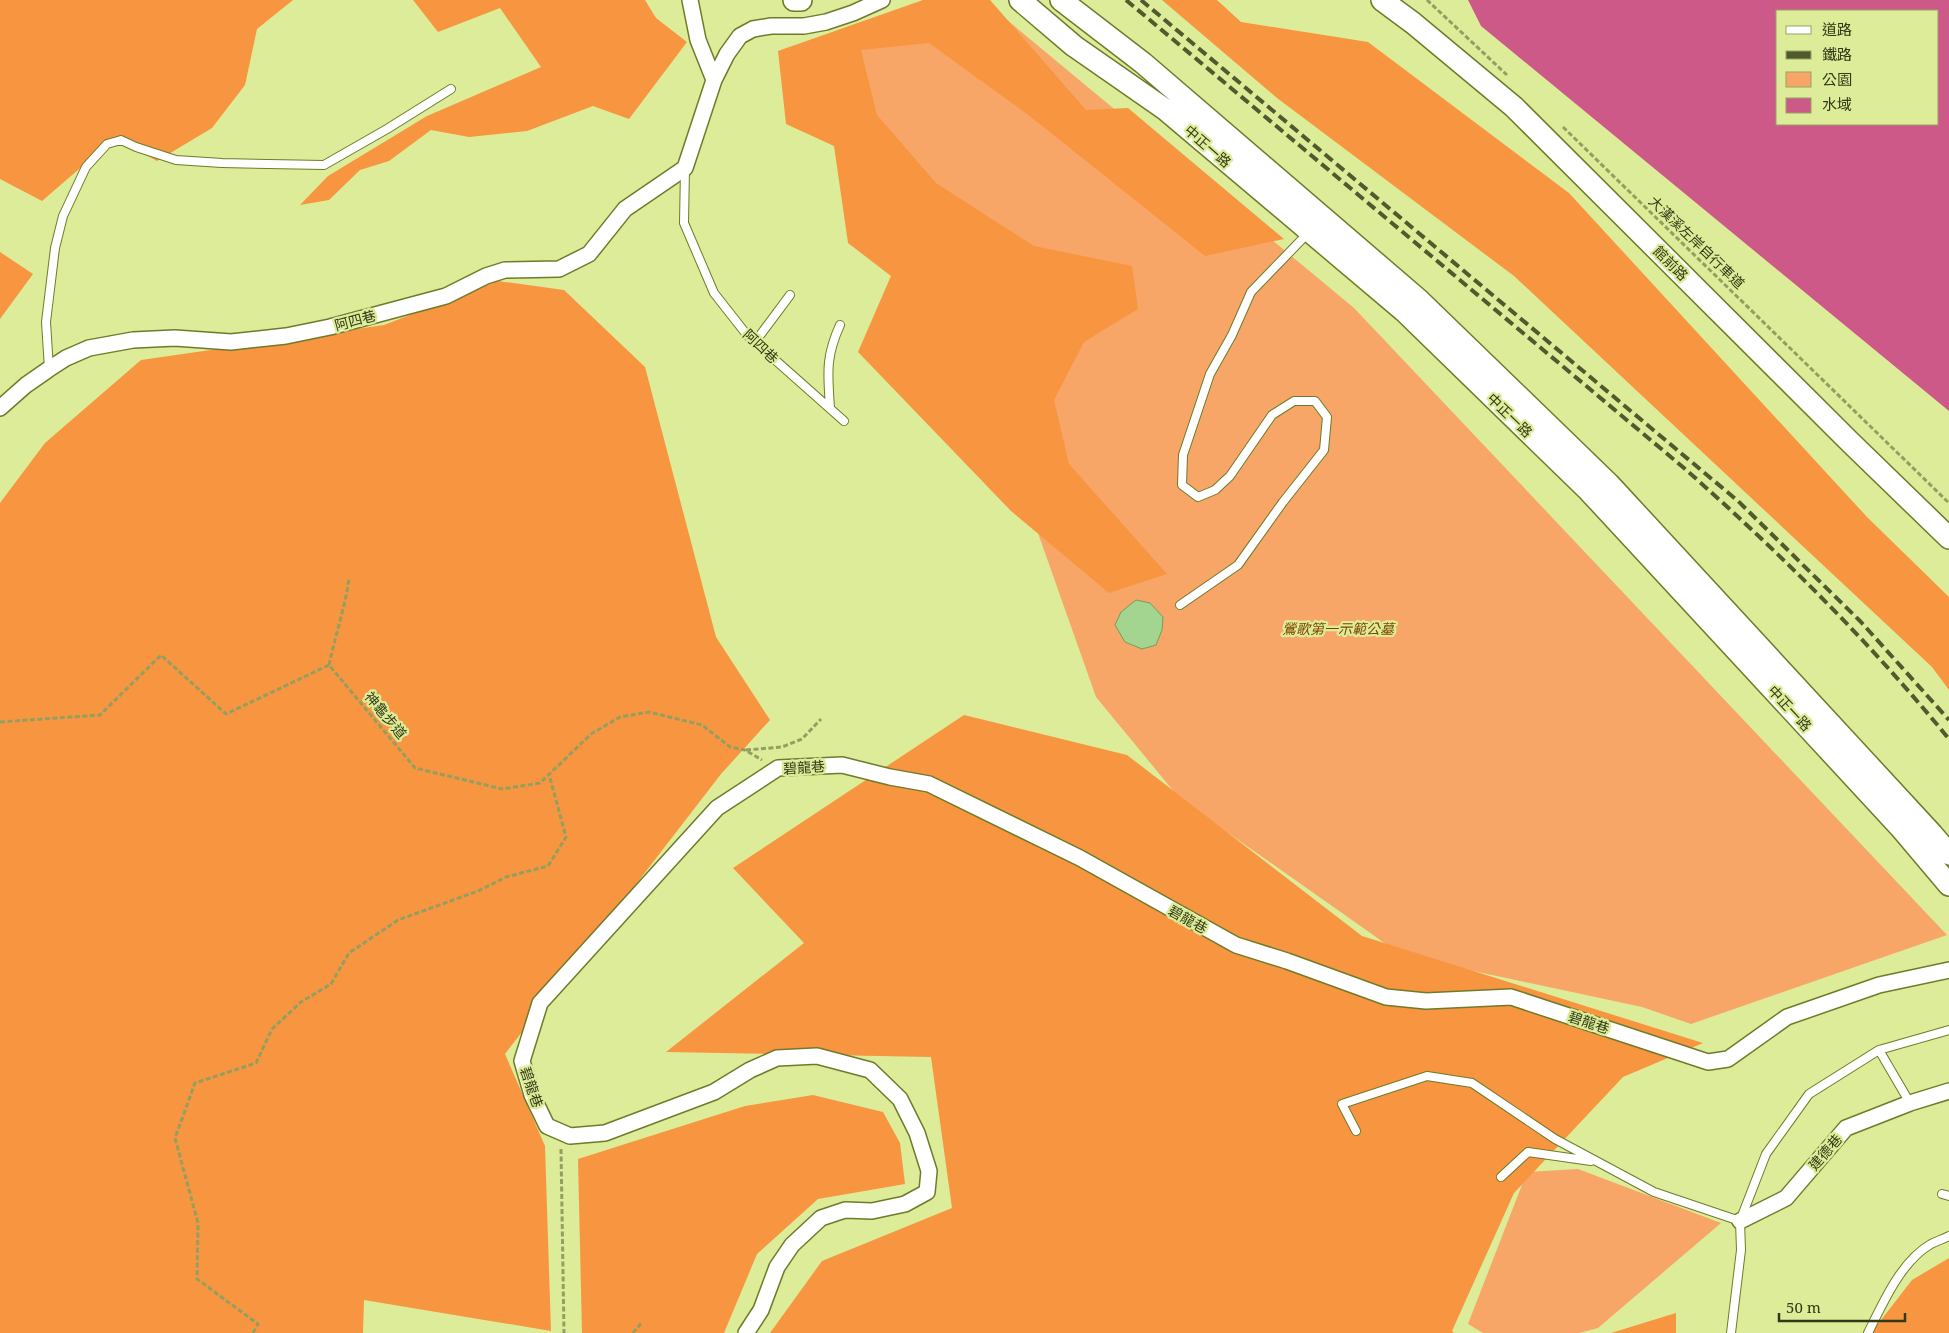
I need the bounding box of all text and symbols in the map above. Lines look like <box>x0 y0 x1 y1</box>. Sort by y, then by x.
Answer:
legend <box>1776 10 1939 125</box>
text: 道路 <box>1822 19 1852 39</box>
text: 鐵路 <box>1822 44 1852 64</box>
text: 公園 <box>1822 69 1852 89</box>
text: 水域 <box>1822 94 1852 114</box>
street label: 中正一路 <box>1181 120 1235 172</box>
street label: 大漢溪左岸自行車道 <box>1645 191 1749 293</box>
street label: 館前路 <box>1649 241 1693 285</box>
street label: 阿四巷 <box>332 305 378 335</box>
street label: 阿四巷 <box>739 325 783 367</box>
street label: 中正一路 <box>1483 389 1537 441</box>
park label: 鶯歌第一示範公墓 <box>1282 619 1396 638</box>
street label: 中正一路 <box>1764 681 1816 735</box>
street label: 神龜步道 <box>361 687 411 743</box>
street label: 碧龍巷 <box>782 756 826 778</box>
street label: 碧龍巷 <box>1165 901 1211 937</box>
street label: 碧龍巷 <box>1566 1006 1612 1038</box>
street label: 碧龍巷 <box>516 1064 548 1110</box>
street label: 建德巷 <box>1804 1130 1846 1174</box>
scale bar <box>1779 1290 1905 1322</box>
text: 50 m <box>1786 1297 1821 1317</box>

